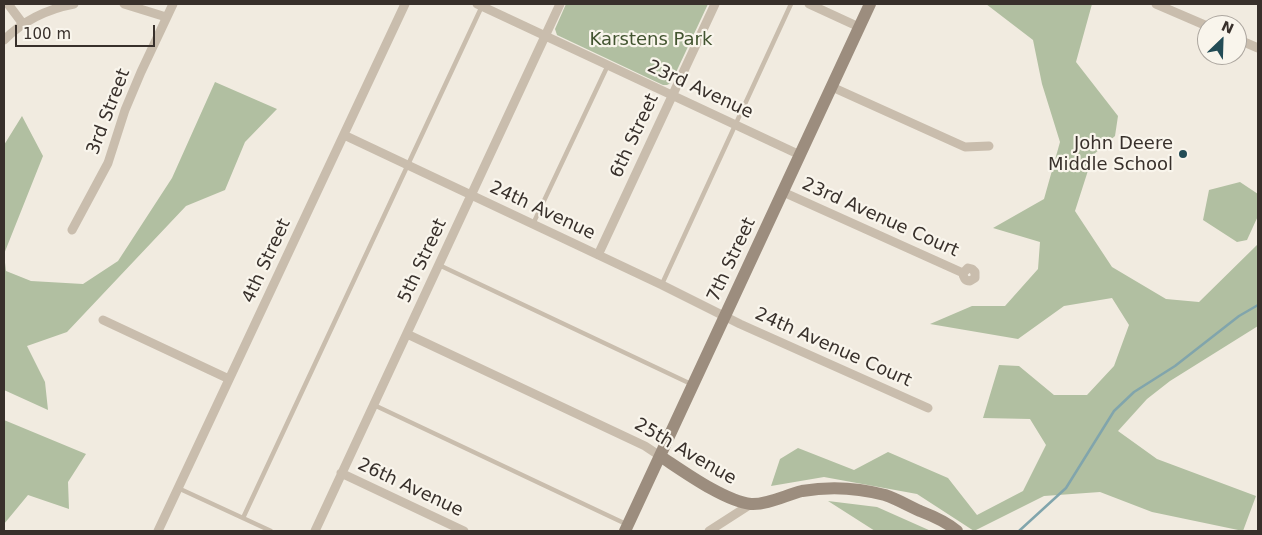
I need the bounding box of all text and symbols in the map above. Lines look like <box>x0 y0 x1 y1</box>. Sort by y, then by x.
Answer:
scale bar <box>18 15 158 47</box>
north arrow <box>1197 15 1247 65</box>
text: N <box>1219 18 1236 37</box>
text: 100 m <box>23 25 71 43</box>
park label: Karstens Park <box>590 29 712 51</box>
street label: 23rd Avenue <box>644 56 756 124</box>
street label: 3rd Street <box>83 66 135 158</box>
street label: 6th Street <box>606 91 664 181</box>
place label: John Deere Middle School <box>1048 133 1173 176</box>
marker: John Deere Middle School <box>1177 148 1189 160</box>
street label: 23rd Avenue Court <box>798 174 962 262</box>
street label: 24th Avenue <box>486 177 598 245</box>
street label: 7th Street <box>703 215 761 305</box>
street label: 4th Street <box>238 216 296 306</box>
street label: 5th Street <box>394 216 452 306</box>
street label: 24th Avenue Court <box>751 304 915 392</box>
street label: 25th Avenue <box>630 414 740 490</box>
street label: 26th Avenue <box>354 454 466 522</box>

